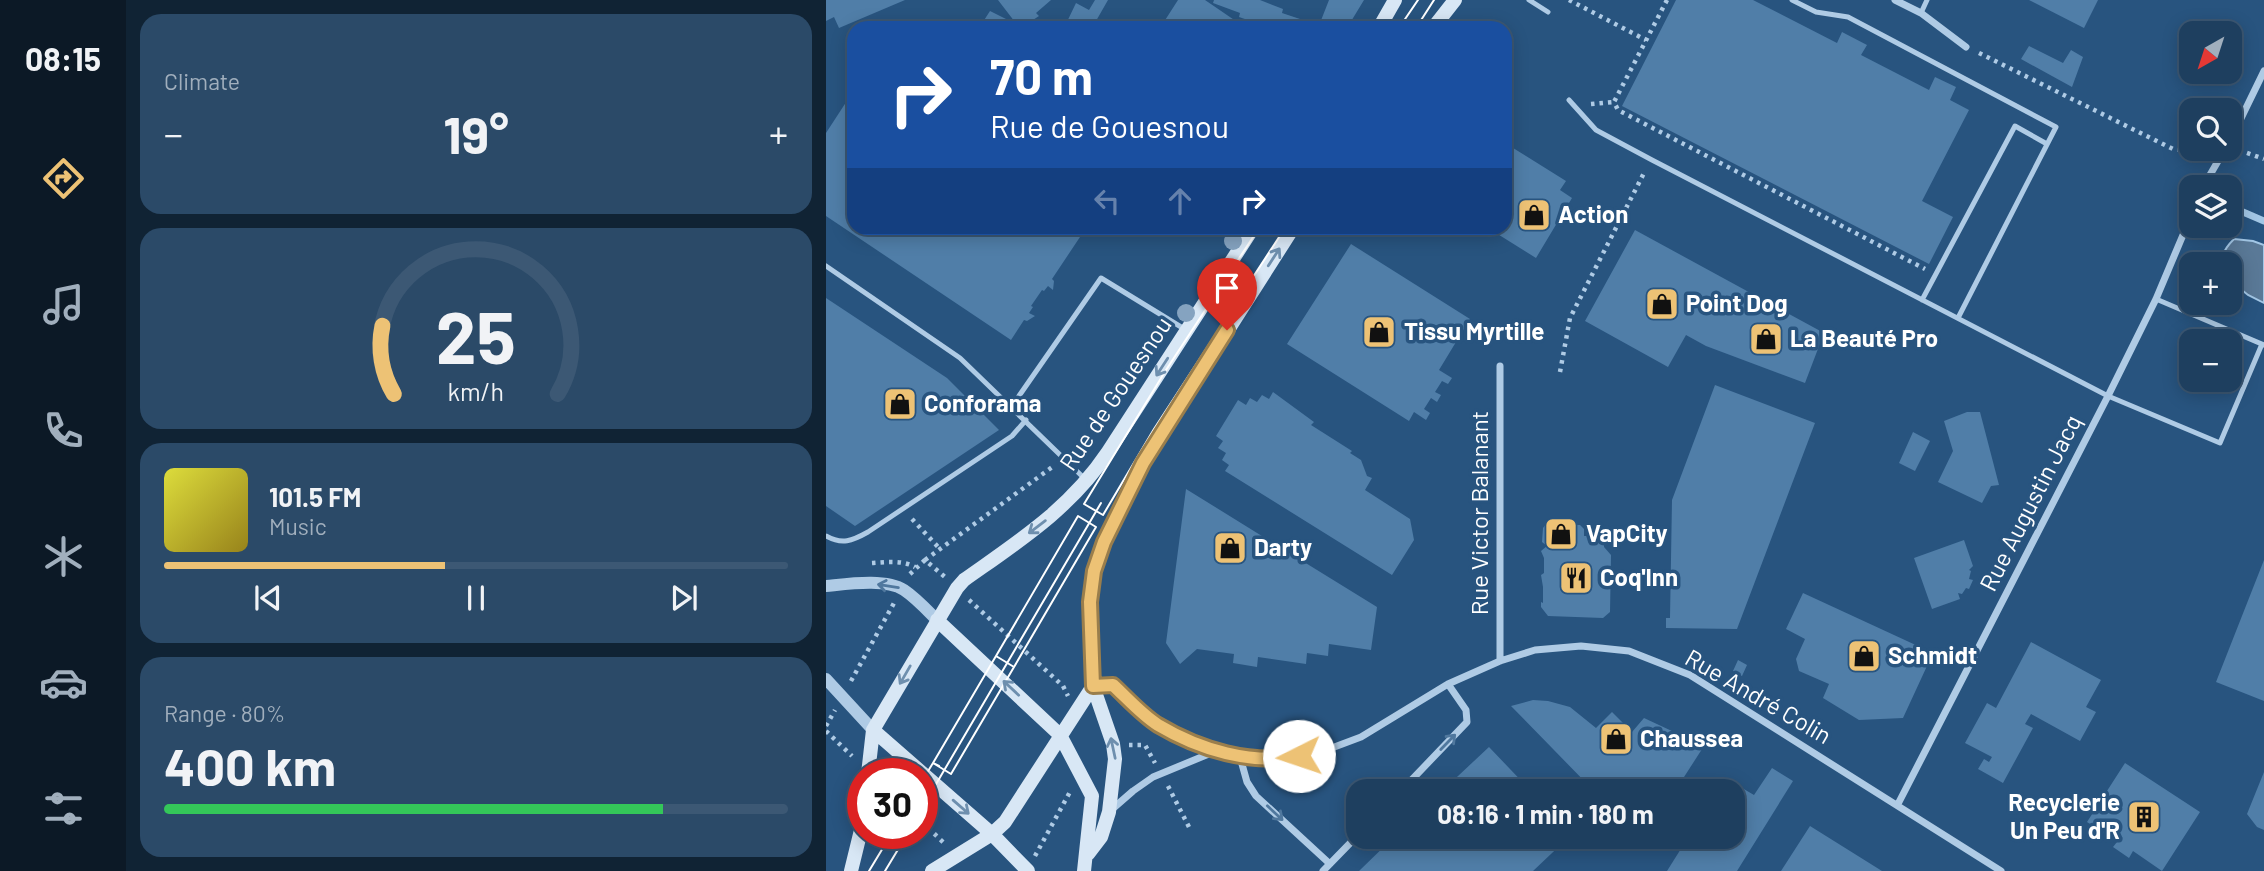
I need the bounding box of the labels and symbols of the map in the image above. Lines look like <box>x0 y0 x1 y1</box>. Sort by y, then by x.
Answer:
north arrow <box>2179 21 2242 84</box>
shop icon: Action <box>1515 196 1553 234</box>
place label: Action <box>1558 199 1628 228</box>
one-way arrow <box>1267 247 1281 267</box>
pin <box>1197 258 1257 330</box>
shop icon: Point Dog <box>1643 285 1681 323</box>
place label: Point Dog <box>1686 288 1788 317</box>
street label: Rue de Gouesnou <box>1053 311 1177 476</box>
shop icon: Tissu Myrtille <box>1360 313 1398 351</box>
place label: Tissu Myrtille <box>1404 316 1544 345</box>
shop icon: La Beauté Pro <box>1747 320 1785 358</box>
place label: La Beauté Pro <box>1790 323 1938 352</box>
one-way arrow <box>1155 356 1169 376</box>
shop icon: Conforama <box>881 385 919 423</box>
place label: Conforama <box>924 388 1041 417</box>
street label: Rue Augustin Jacq <box>1973 409 2087 595</box>
street label: Rue Victor Balanant <box>1464 411 1493 615</box>
shop icon: VapCity <box>1542 515 1580 553</box>
place label: VapCity <box>1586 518 1668 547</box>
one-way arrow <box>1028 520 1047 535</box>
shop icon: Darty <box>1211 529 1249 567</box>
place label: Darty <box>1254 532 1312 561</box>
restaurant icon: Coq'Inn <box>1557 559 1595 597</box>
place label: Coq'Inn <box>1600 562 1678 591</box>
one-way arrow <box>877 579 900 592</box>
shop icon: Schmidt <box>1845 637 1883 675</box>
place label: Schmidt <box>1888 640 1977 669</box>
street label: Rue André Colin <box>1680 642 1837 749</box>
one-way arrow <box>898 665 912 685</box>
one-way arrow <box>1003 679 1020 696</box>
position arrow <box>1262 719 1336 793</box>
shop icon: Chaussea <box>1597 720 1635 758</box>
place label: Chaussea <box>1640 723 1743 752</box>
one-way arrow <box>1440 734 1457 751</box>
one-way arrow <box>1105 737 1119 760</box>
speed limit sign: 30 <box>847 758 938 849</box>
place label: Recyclerie Un Peu d'R <box>2008 787 2120 844</box>
building icon: Recyclerie Un Peu d'R <box>2125 798 2163 836</box>
one-way arrow <box>952 799 970 815</box>
one-way arrow <box>1266 805 1283 822</box>

